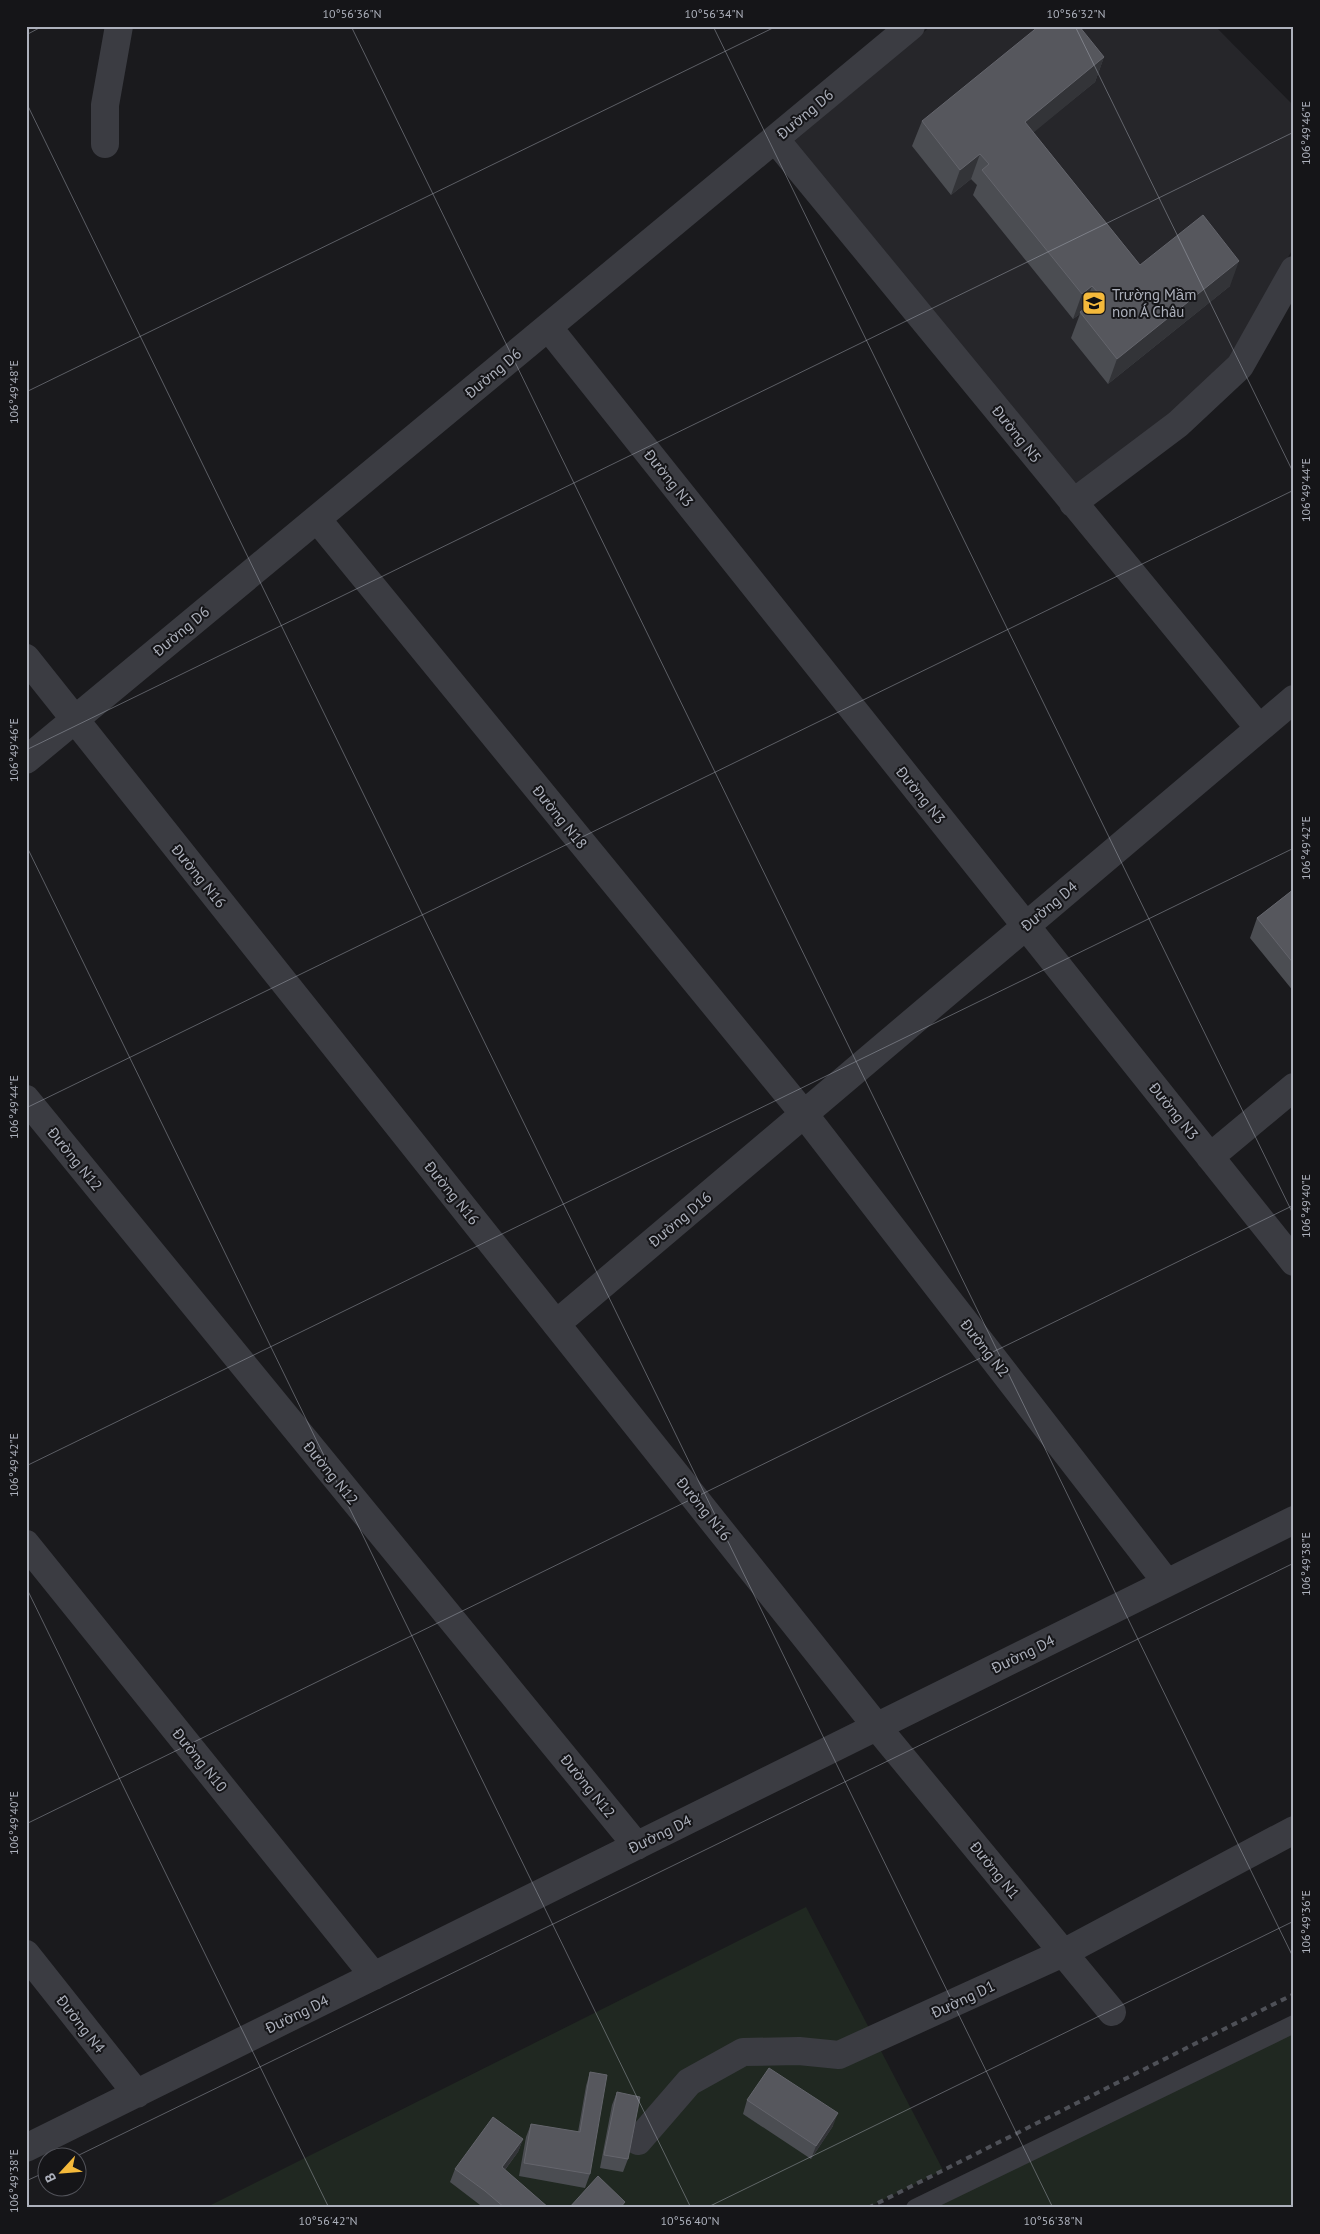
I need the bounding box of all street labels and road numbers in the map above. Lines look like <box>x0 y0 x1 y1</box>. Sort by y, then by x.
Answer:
street label: Đường D6 <box>772 85 837 144</box>
street label: Đường D6 <box>460 344 525 403</box>
street label: Đường N5 <box>987 401 1046 467</box>
street label: Đường N3 <box>639 445 698 511</box>
street label: Đường D6 <box>148 602 213 661</box>
street label: Đường N3 <box>891 762 950 828</box>
street label: Đường N18 <box>528 781 591 853</box>
street label: Đường N16 <box>167 840 230 912</box>
street label: Đường D4 <box>1016 877 1081 936</box>
street label: Đường N3 <box>1144 1078 1203 1144</box>
street label: Đường N12 <box>43 1123 106 1195</box>
street label: Đường N16 <box>420 1157 483 1229</box>
street label: Đường D16 <box>644 1187 715 1251</box>
street label: Đường N2 <box>956 1314 1014 1381</box>
street label: Đường N12 <box>299 1437 362 1509</box>
street label: Đường N16 <box>672 1473 735 1545</box>
street label: Đường D4 <box>987 1631 1058 1678</box>
street label: Đường N10 <box>168 1724 231 1796</box>
street label: Đường N12 <box>556 1750 619 1822</box>
street label: Đường D4 <box>624 1811 695 1858</box>
street label: Đường N1 <box>965 1837 1024 1903</box>
street label: Đường D1 <box>927 1976 998 2022</box>
street label: Đường N4 <box>52 1990 110 2057</box>
street label: Đường D4 <box>261 1991 332 2038</box>

